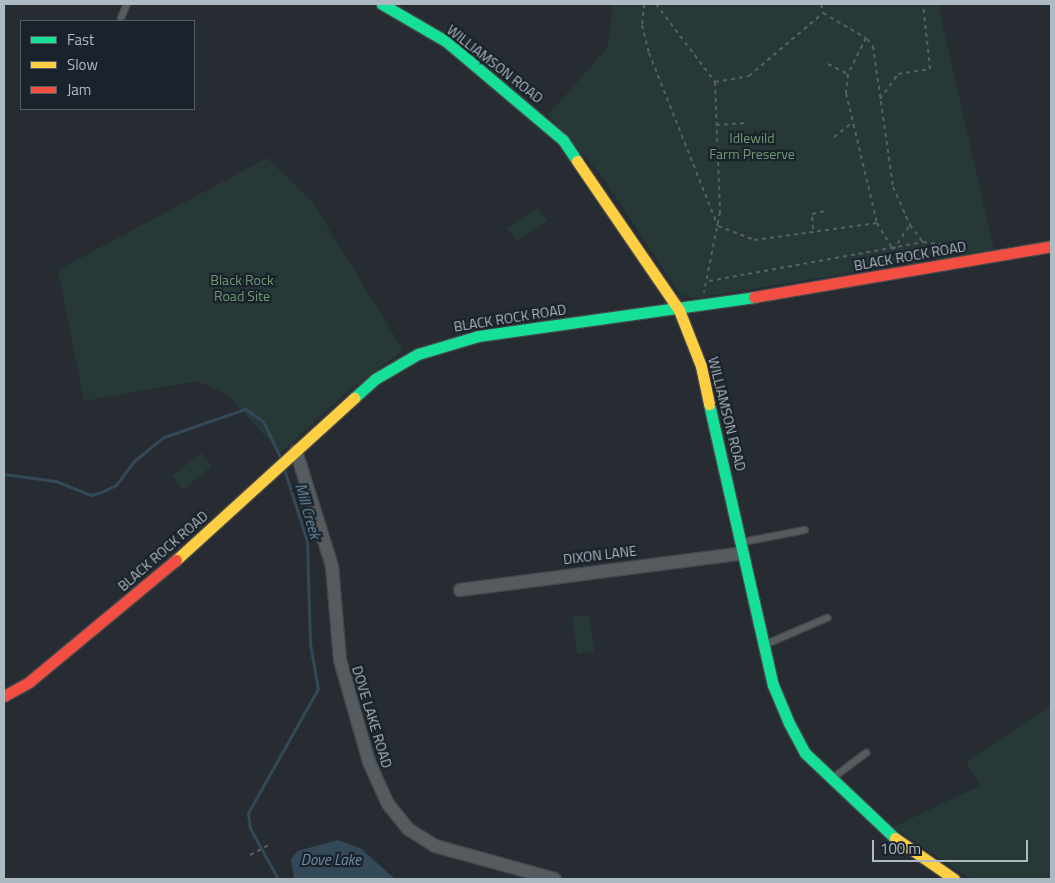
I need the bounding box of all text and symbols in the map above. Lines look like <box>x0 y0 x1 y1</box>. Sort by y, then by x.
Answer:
legend <box>20 20 195 110</box>
street label: WILLIAMSON ROAD <box>444 21 546 107</box>
text: Fast <box>67 28 94 51</box>
text: Slow <box>67 53 98 76</box>
text: Jam <box>67 78 91 101</box>
park label: Idlewild Farm Preserve <box>709 130 795 162</box>
street label: BLACK ROCK ROAD <box>853 238 967 274</box>
park label: Black Rock Road Site <box>210 272 274 304</box>
street label: BLACK ROCK ROAD <box>453 301 567 335</box>
street label: WILLIAMSON ROAD <box>705 355 749 473</box>
water label: Mill Creek <box>291 481 325 541</box>
street label: BLACK ROCK ROAD <box>115 507 211 595</box>
street label: DIXON LANE <box>562 542 638 568</box>
street label: DOVE LAKE ROAD <box>348 664 396 770</box>
scale bar <box>875 830 1031 862</box>
text: 100 m <box>880 837 921 860</box>
water label: Dove Lake <box>301 851 361 869</box>

